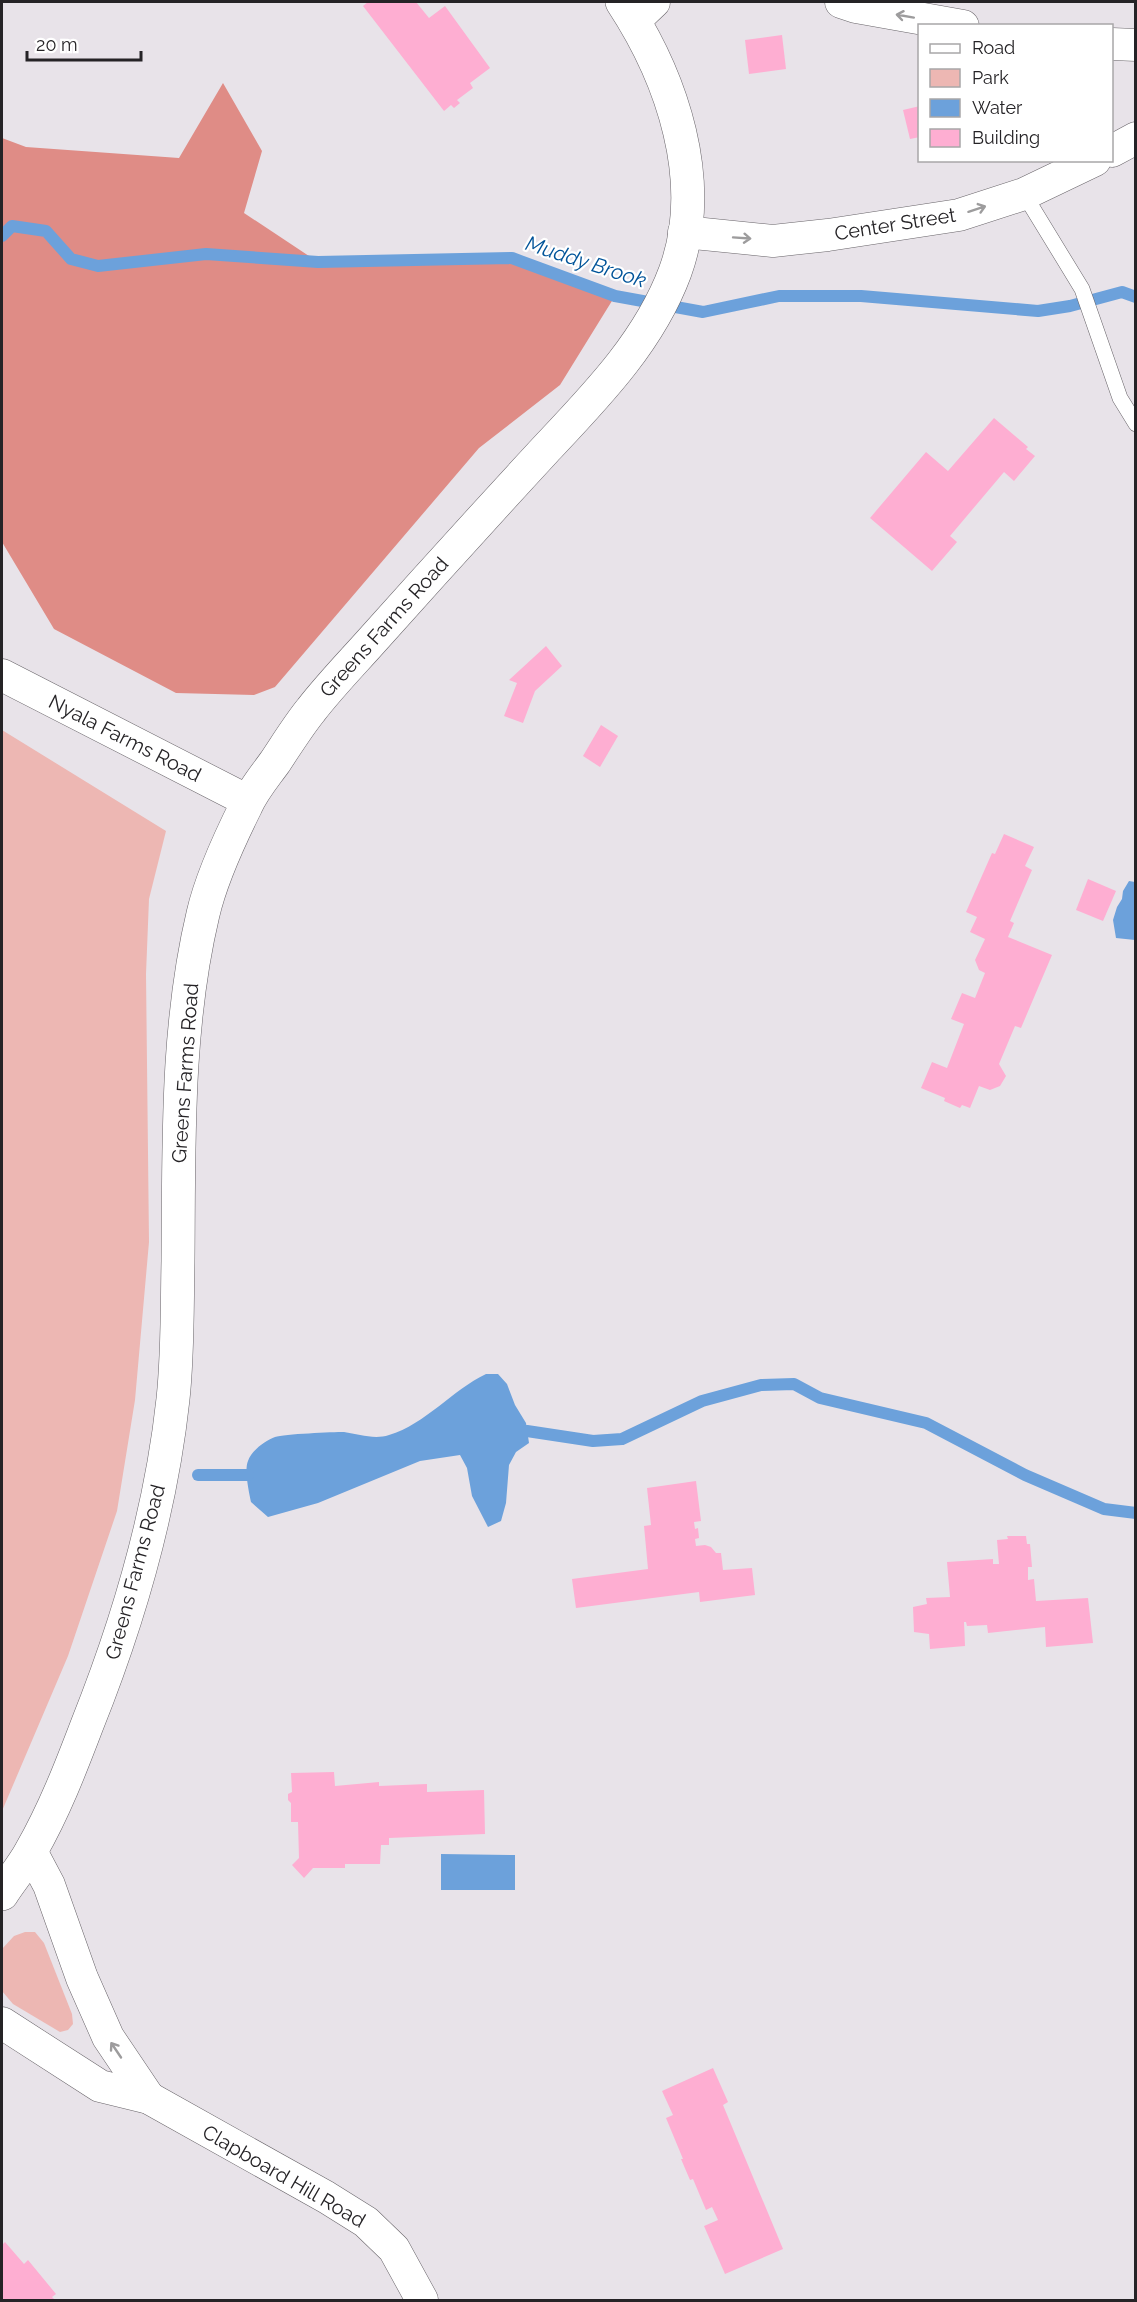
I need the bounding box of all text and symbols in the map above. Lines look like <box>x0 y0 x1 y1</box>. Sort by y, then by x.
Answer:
one-way arrow <box>896 10 915 21</box>
scale bar <box>27 24 141 62</box>
legend <box>918 24 1113 162</box>
text: 20 m <box>36 34 78 55</box>
text: Road <box>972 37 1015 58</box>
text: Park <box>972 67 1009 88</box>
text: Water <box>972 97 1023 118</box>
text: Building <box>972 127 1040 148</box>
street label: Center Street <box>833 203 958 245</box>
one-way arrow <box>967 203 986 214</box>
water label: Muddy Brook <box>523 230 650 293</box>
one-way arrow <box>732 233 752 244</box>
street label: Greens Farms Road <box>315 552 453 702</box>
street label: Nyala Farms Road <box>45 689 205 787</box>
street label: Greens Farms Road <box>167 982 203 1164</box>
street label: Greens Farms Road <box>100 1482 170 1662</box>
one-way arrow <box>110 2042 122 2058</box>
street label: Clapboard Hill Road <box>198 2120 370 2232</box>

